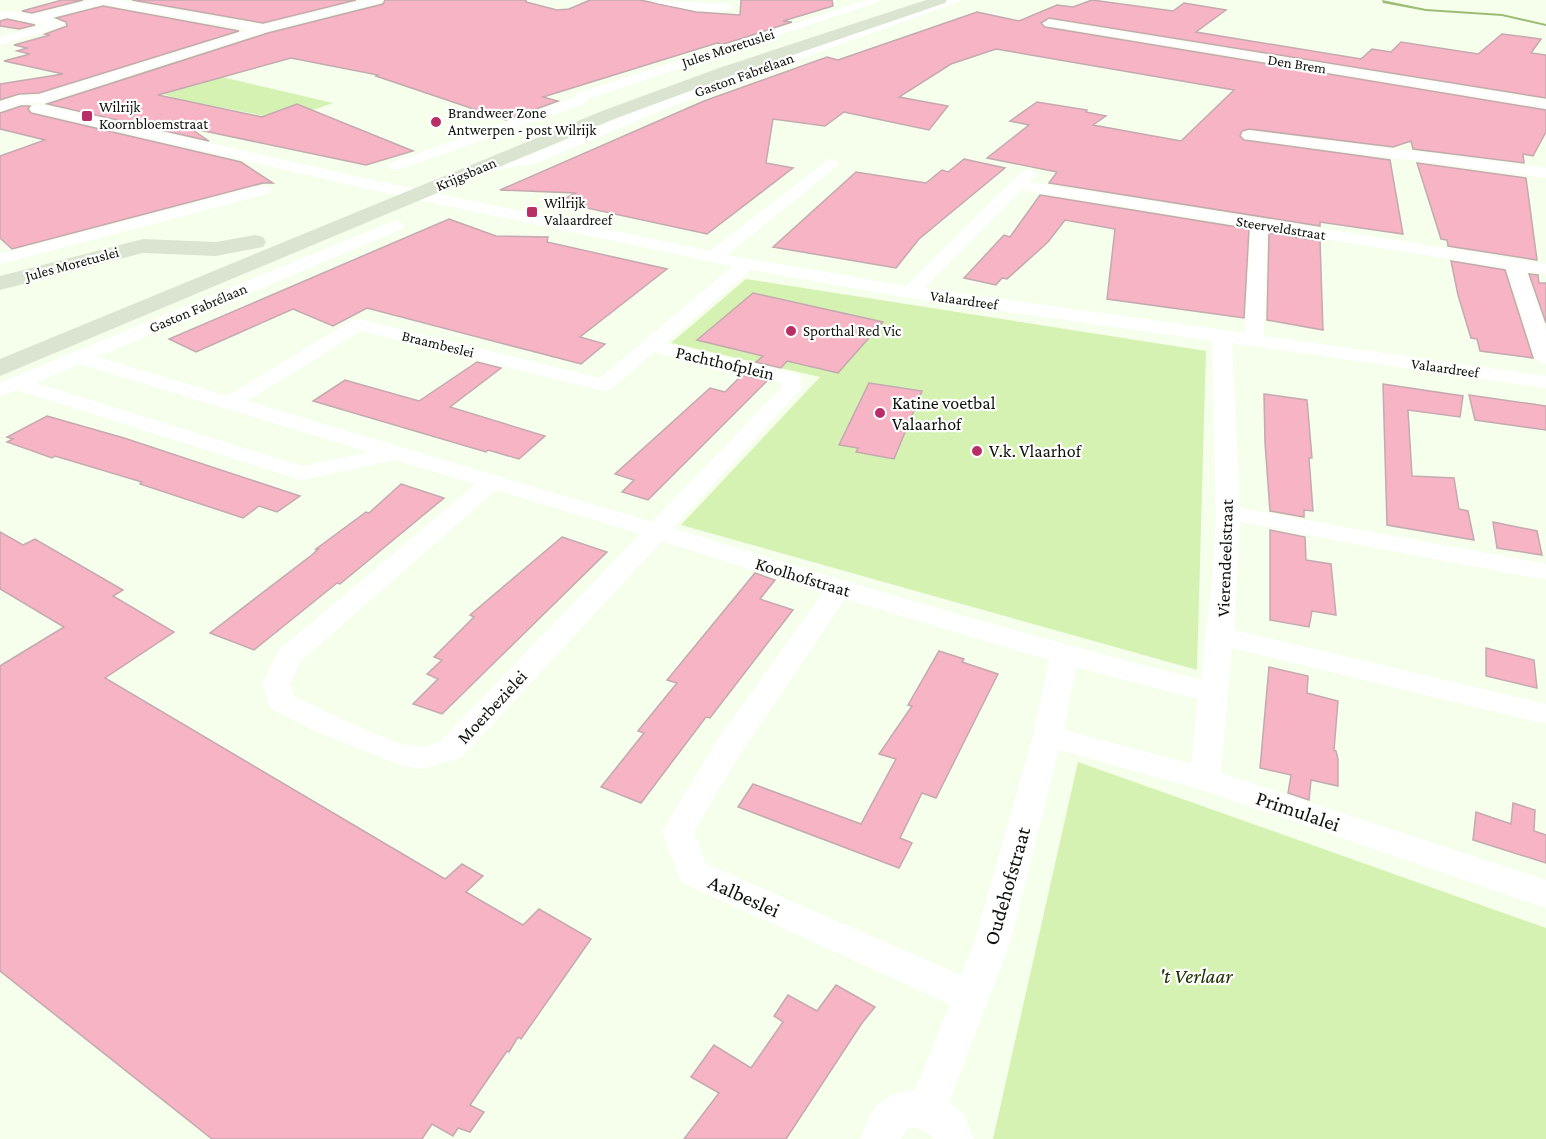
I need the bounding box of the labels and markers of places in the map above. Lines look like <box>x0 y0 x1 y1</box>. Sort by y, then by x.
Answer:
place label: Wilrijk Koornbloemstraat <box>99 99 209 132</box>
place label: Brandweer Zone Antwerpen - post Wilrijk <box>448 105 597 139</box>
marker: Wilrijk Koornbloemstraat <box>80 109 94 123</box>
marker: Brandweer Zone Antwerpen - post Wilrijk <box>429 115 443 129</box>
place label: Wilrijk Valaardreef <box>544 195 614 228</box>
marker: Wilrijk Valaardreef <box>525 205 539 219</box>
place label: Sporthal Red Vic <box>803 323 902 340</box>
marker: Sporthal Red Vic <box>784 324 798 338</box>
place label: Katine voetbal Valaarhof <box>892 393 996 434</box>
marker: Katine voetbal Valaarhof <box>873 406 887 420</box>
place label: V.k. Vlaarhof <box>989 441 1083 461</box>
marker: V.k. Vlaarhof <box>970 444 984 458</box>

